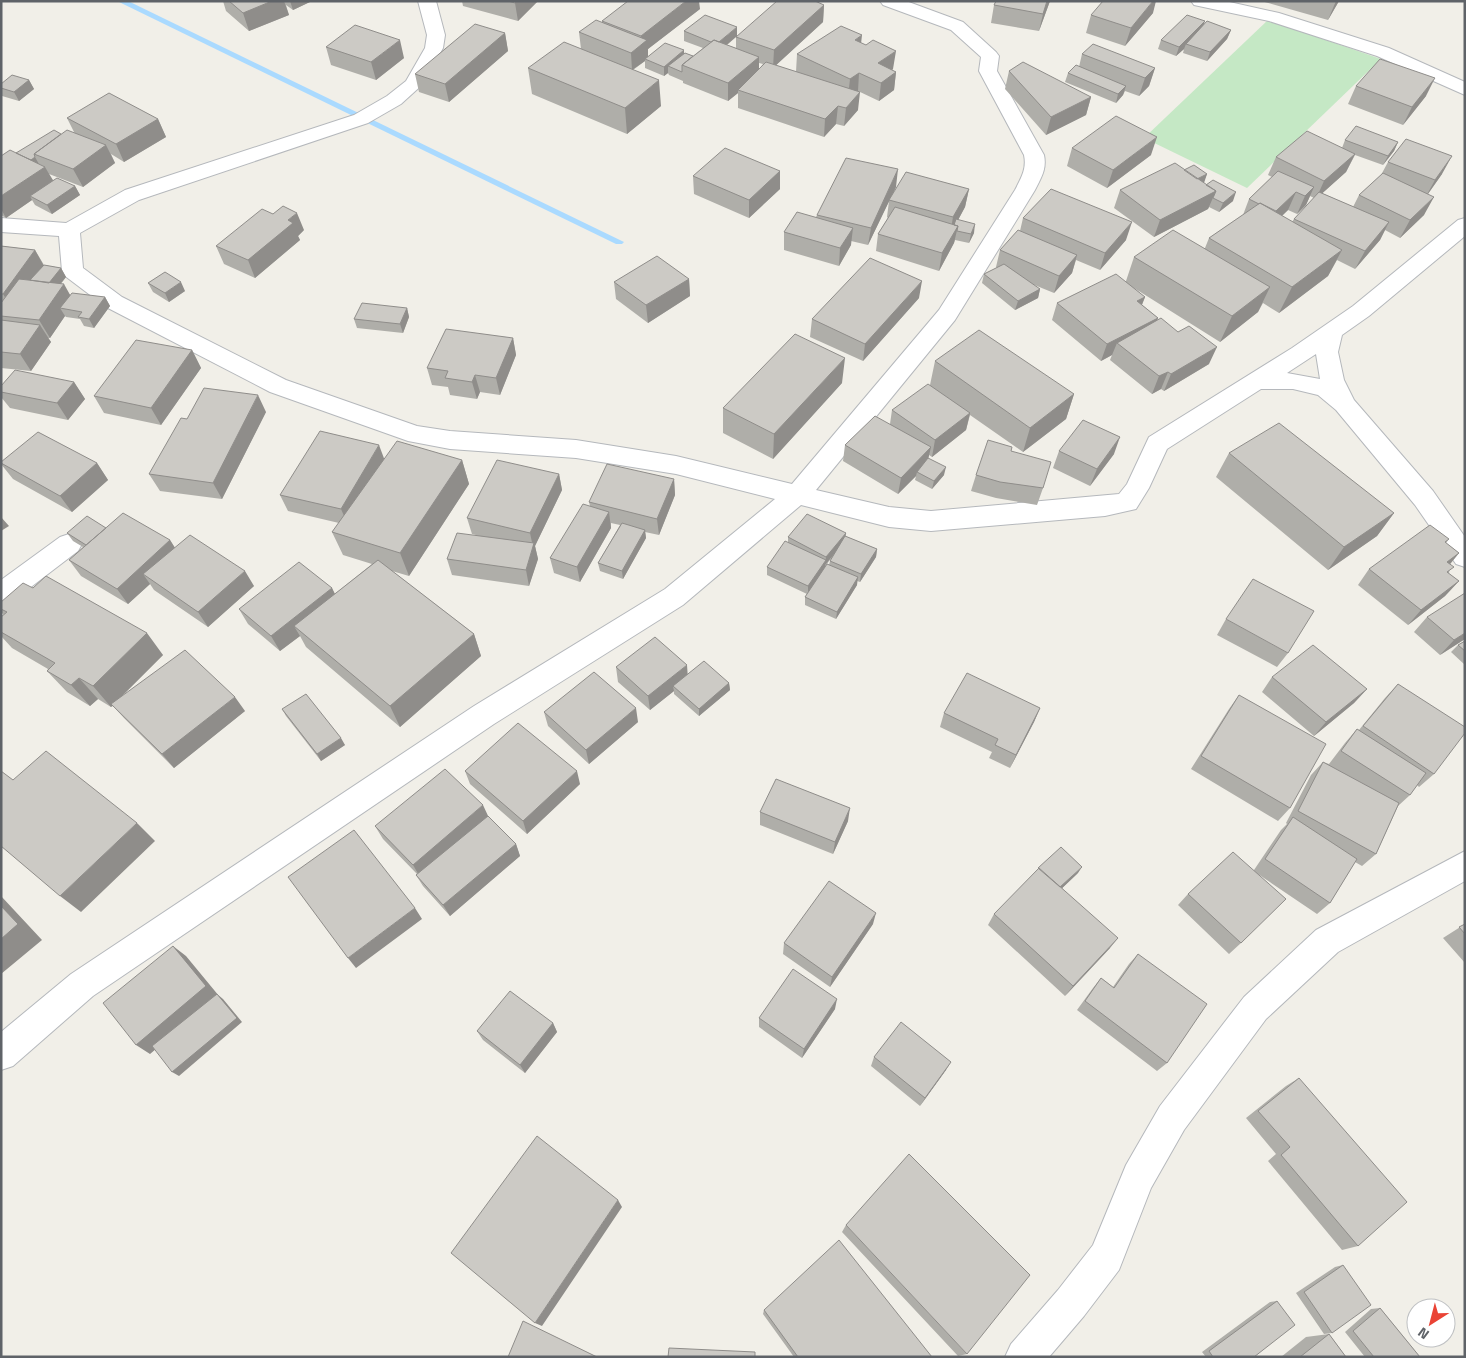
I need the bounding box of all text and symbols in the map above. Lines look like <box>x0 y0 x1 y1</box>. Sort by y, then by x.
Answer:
north arrow <box>1406 1298 1456 1348</box>
text: N <box>1413 1323 1433 1345</box>

